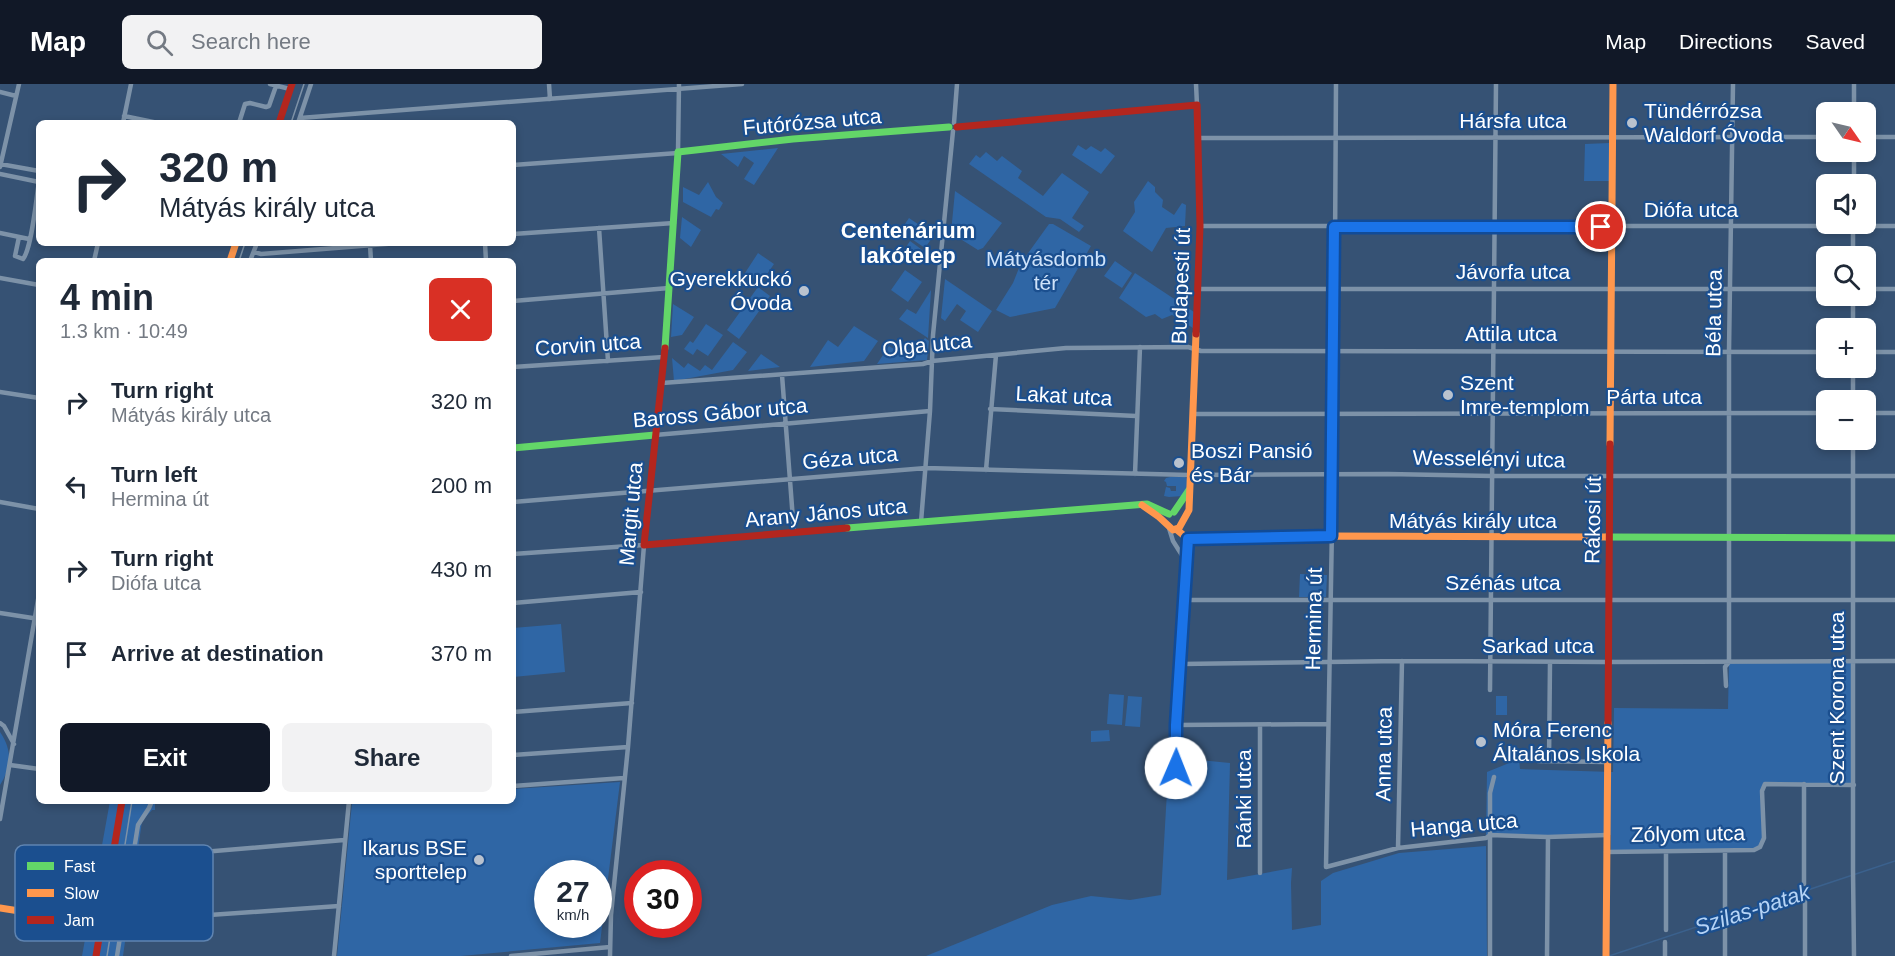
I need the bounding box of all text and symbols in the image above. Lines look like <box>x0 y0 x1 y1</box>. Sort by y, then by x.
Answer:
search box <box>122 15 542 69</box>
text: Map <box>30 26 86 57</box>
icon: search <box>143 26 176 59</box>
text: Search here <box>191 29 311 54</box>
text: Map <box>1605 30 1646 53</box>
text: Directions <box>1679 30 1772 53</box>
text: Saved <box>1805 30 1865 53</box>
place label: Tündérrózsa Waldorf Óvoda <box>1644 99 1784 146</box>
north arrow <box>1816 102 1876 162</box>
map controls <box>1816 102 1876 450</box>
street label: Futórózsa utca <box>742 104 882 139</box>
street label: Hársfa utca <box>1459 109 1567 132</box>
marker: Tündérrózsa Waldorf Óvoda <box>1625 116 1639 130</box>
icon: right <box>60 144 138 222</box>
text: 320 m <box>159 144 278 191</box>
button: sound <box>1816 174 1876 234</box>
text: Mátyás király utca <box>159 193 375 223</box>
street label: Diófa utca <box>1644 198 1739 221</box>
pin <box>1575 201 1626 252</box>
icon: arrive <box>1584 210 1617 243</box>
district label: Centenárium lakótelep <box>841 218 975 268</box>
street label: Budapesti út <box>1167 227 1194 345</box>
button: search <box>1816 246 1876 306</box>
park label: Mátyásdomb tér <box>986 247 1106 294</box>
street label: Jávorfa utca <box>1456 260 1571 283</box>
place label: Gyerekkuckó Óvoda <box>669 267 792 314</box>
street label: Béla utca <box>1701 269 1726 357</box>
text: 4 min <box>60 277 154 318</box>
button: close <box>429 278 492 341</box>
marker: Gyerekkuckó Óvoda <box>797 284 811 298</box>
button: + <box>1816 318 1876 378</box>
text: 1.3 km · 10:49 <box>60 320 188 342</box>
street label: Attila utca <box>1465 322 1557 345</box>
street label: Olga utca <box>881 328 973 361</box>
street label: Corvin utca <box>534 329 642 360</box>
place label: Szent Imre-templom <box>1460 371 1590 418</box>
text: Turn right <box>111 378 213 403</box>
street label: Lakat utca <box>1015 381 1113 410</box>
street label: Párta utca <box>1606 385 1702 408</box>
icon: right <box>60 386 93 419</box>
marker: Szent Imre-templom <box>1441 388 1455 402</box>
text: 320 m <box>431 389 492 414</box>
button: − <box>1816 390 1876 450</box>
street label: Baross Gábor utca <box>632 393 808 432</box>
text: Mátyás király utca <box>111 404 271 426</box>
place label: Boszi Pansió és Bár <box>1191 439 1312 486</box>
street label: Géza utca <box>801 442 899 473</box>
street label: Wesselényi utca <box>1413 446 1566 471</box>
marker: Boszi Pansió és Bár <box>1172 456 1186 470</box>
street label: Margit utca <box>615 461 647 567</box>
text: Turn left <box>111 462 197 487</box>
icon: left <box>60 470 93 503</box>
text: 200 m <box>431 473 492 498</box>
street label: Rákosi út <box>1580 476 1605 564</box>
text: Hermina út <box>111 488 209 510</box>
street label: Arany János utca <box>744 494 908 531</box>
street label: Mátyás király utca <box>1389 509 1557 532</box>
text: Turn right <box>111 546 213 571</box>
icon: right <box>60 554 93 587</box>
text: 430 m <box>431 557 492 582</box>
street label: Hermina út <box>1301 567 1326 671</box>
street label: Szénás utca <box>1445 571 1561 594</box>
text: Diófa utca <box>111 572 201 594</box>
street label: Szent Korona utca <box>1825 611 1848 784</box>
street label: Sarkad utca <box>1482 634 1594 657</box>
icon: arrive <box>60 638 93 671</box>
text: Arrive at destination <box>111 641 324 666</box>
text: 370 m <box>431 641 492 666</box>
street label: Anna utca <box>1371 706 1396 801</box>
place label: Móra Ferenc Általános Iskola <box>1493 718 1640 765</box>
button: Exit <box>60 723 270 792</box>
button: Share <box>282 723 492 792</box>
marker: Móra Ferenc Általános Iskola <box>1474 735 1488 749</box>
position arrow <box>1144 736 1208 800</box>
street label: Ránki utca <box>1232 749 1255 849</box>
street label: Hanga utca <box>1409 808 1519 841</box>
street label: Zólyom utca <box>1631 821 1746 846</box>
place label: Ikarus BSE sporttelep <box>362 836 467 883</box>
legend <box>15 845 213 941</box>
marker: Ikarus BSE sporttelep <box>472 853 486 867</box>
text: Fast <box>64 858 96 875</box>
speed limit sign: 30 <box>624 860 702 938</box>
text: 27 <box>556 875 590 908</box>
water label: Szilas-patak <box>1691 879 1814 940</box>
text: Slow <box>64 885 99 902</box>
text: km/h <box>557 906 589 923</box>
text: Jam <box>64 912 94 929</box>

